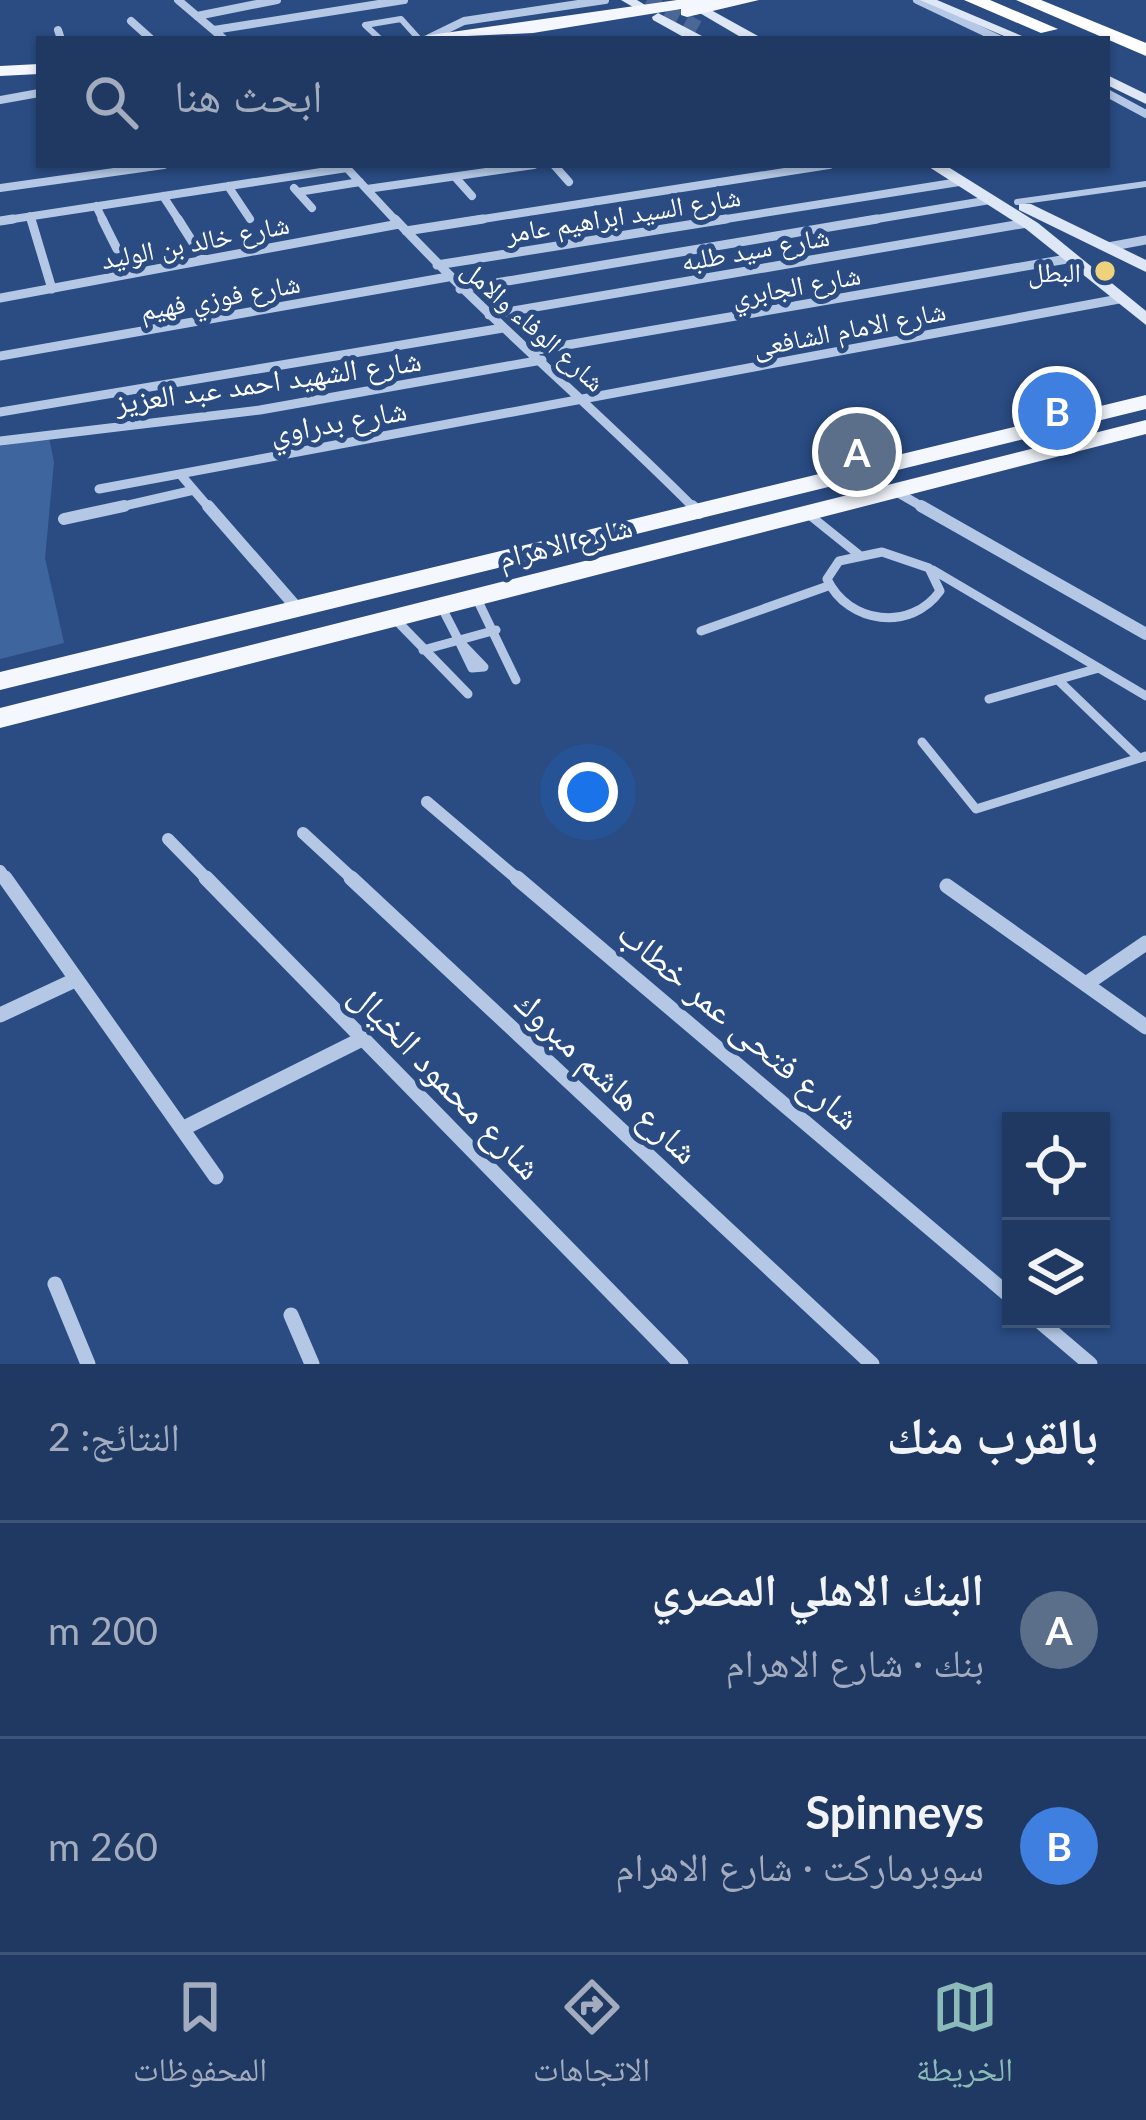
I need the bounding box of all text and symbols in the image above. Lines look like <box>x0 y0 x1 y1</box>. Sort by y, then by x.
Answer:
search box <box>36 36 1110 168</box>
text: ابحث هنا <box>174 68 323 122</box>
icon: search <box>78 69 144 135</box>
street label: شارع السيد ابراهيم عامر <box>502 179 743 252</box>
street label: شارع خالد بن الوليد <box>98 207 292 277</box>
street label: شارع سيد طلبه <box>678 219 832 279</box>
street label: شارع الوفاء والامل <box>454 252 612 399</box>
place label: البطل <box>1028 255 1081 289</box>
street label: شارع الجابري <box>729 257 864 318</box>
marker: البطل <box>1092 258 1118 284</box>
street label: شارع فوزي فهيم <box>137 266 304 332</box>
street label: شارع الامام الشافعى <box>750 293 949 366</box>
street label: شارع الشهيد احمد عبد العزيز <box>112 341 424 422</box>
pin: B <box>1018 366 1096 456</box>
street label: شارع بدراوي <box>267 390 411 457</box>
pin: A <box>818 407 896 497</box>
street label: شارع الاهرام <box>494 507 636 578</box>
your location <box>558 762 618 822</box>
street label: شارع فتحى عمر خطاب <box>609 910 870 1140</box>
street label: شارع محمود الخيال <box>340 972 552 1189</box>
street label: شارع هاشم مبروك <box>505 980 709 1175</box>
map controls <box>1002 1112 1110 1328</box>
button: locate <box>1002 1112 1110 1220</box>
button: layers <box>1002 1220 1110 1328</box>
text: بالقرب منك <box>887 1404 1098 1465</box>
text: النتائج: 2 <box>48 1413 180 1459</box>
text: البنك الاهلي المصري <box>652 1562 984 1616</box>
text: 200 m <box>48 1607 158 1653</box>
text: A <box>1045 1607 1073 1653</box>
text: بنك · شارع الاهرام <box>726 1639 984 1685</box>
text: Spinneys <box>806 1785 984 1839</box>
text: 260 m <box>48 1823 158 1869</box>
text: B <box>1046 1823 1072 1869</box>
text: سوبرماركت · شارع الاهرام <box>615 1843 984 1889</box>
tab: المحفوظات <box>133 1974 267 2102</box>
tab: الاتجاهات <box>533 1974 650 2102</box>
tab: الخريطة <box>916 1974 1013 2102</box>

